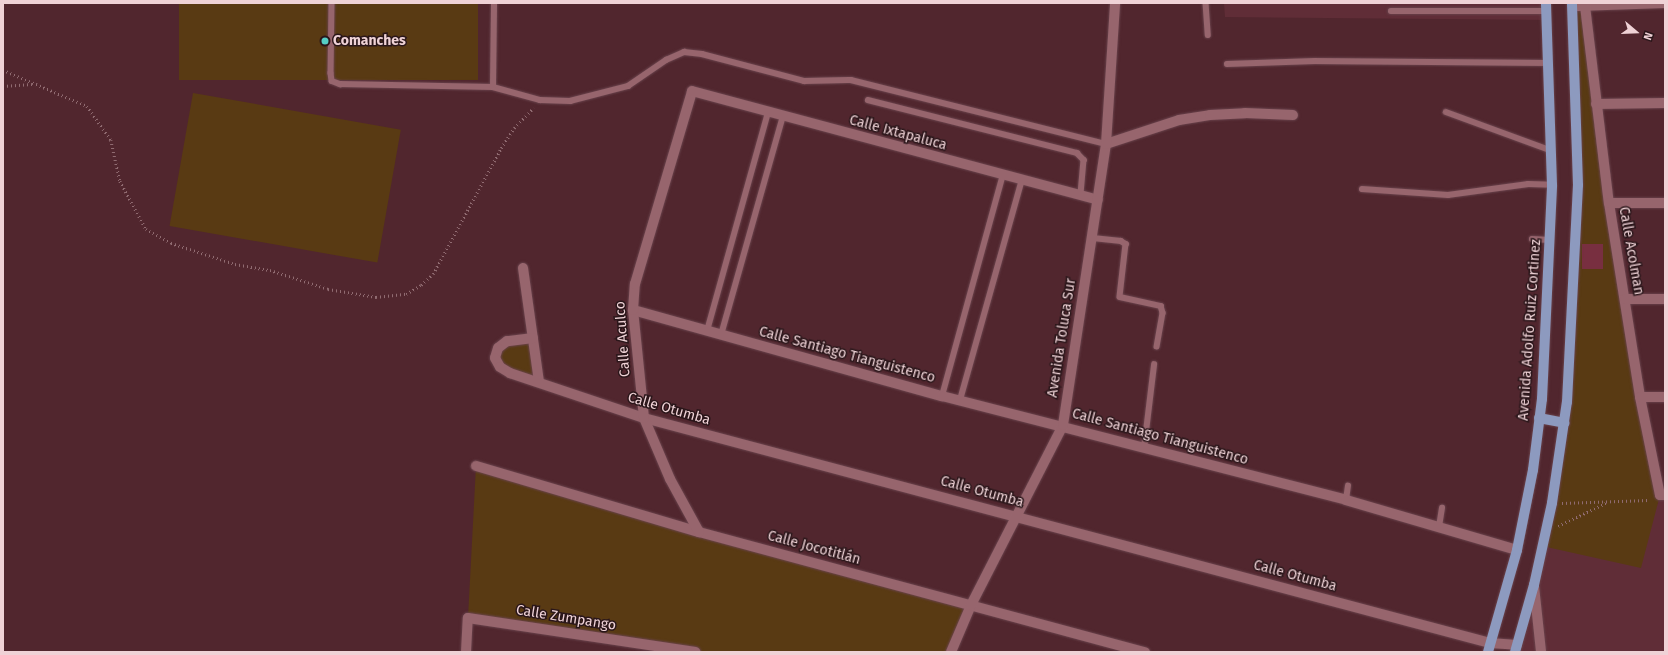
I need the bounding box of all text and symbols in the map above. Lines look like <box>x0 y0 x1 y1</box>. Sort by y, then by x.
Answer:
north arrow <box>1616 12 1656 52</box>
text: N <box>1640 30 1655 42</box>
place label: Comanches <box>333 33 406 49</box>
marker: Comanches <box>320 36 330 46</box>
street label: Calle Ixtapaluca <box>847 112 949 154</box>
street label: Calle Acolman <box>1615 206 1647 296</box>
street label: Avenida Adolfo Ruiz Cortinez <box>1515 239 1545 421</box>
street label: Avenida Toluca Sur <box>1044 277 1080 399</box>
street label: Calle Aculco <box>612 301 634 377</box>
street label: Calle Santiago Tianguistenco <box>757 323 937 387</box>
street label: Calle Otumba <box>626 389 712 429</box>
street label: Calle Santiago Tianguistenco <box>1070 405 1250 469</box>
street label: Calle Otumba <box>939 473 1025 511</box>
street label: Calle Jocotitlán <box>766 528 862 568</box>
street label: Calle Otumba <box>1252 557 1338 595</box>
street label: Calle Zumpango <box>515 602 617 634</box>

